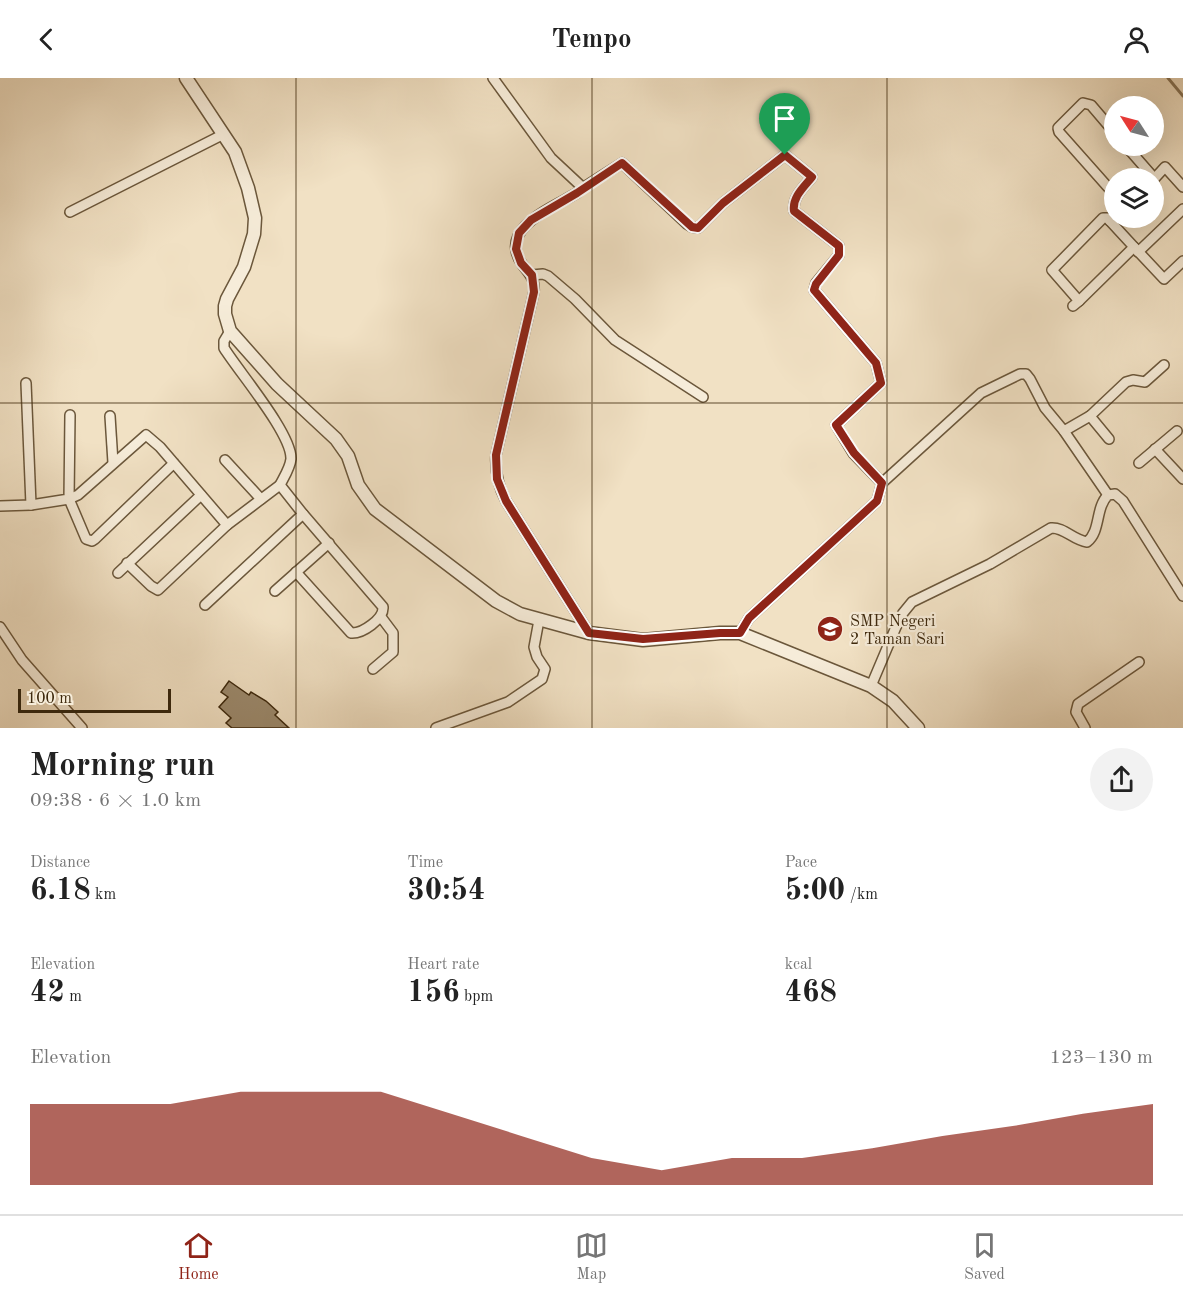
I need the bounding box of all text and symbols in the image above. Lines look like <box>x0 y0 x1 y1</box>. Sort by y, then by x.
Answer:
icon: back <box>30 23 63 56</box>
icon: person <box>1120 23 1153 56</box>
text: Tempo <box>551 26 632 53</box>
pin <box>759 93 810 155</box>
north arrow <box>1104 96 1164 156</box>
map controls <box>1104 96 1164 228</box>
icon: arrive <box>768 102 801 135</box>
button: layers <box>1104 168 1164 228</box>
school or university icon: SMP Negeri 2 Taman Sari <box>815 614 845 644</box>
place label: SMP Negeri 2 Taman Sari <box>850 614 945 648</box>
scale bar <box>18 686 171 714</box>
text: 100 m <box>27 691 72 707</box>
button: share <box>1090 748 1153 811</box>
text: Morning run <box>30 750 215 783</box>
text: 09:38 · 6 × 1.0 km <box>30 791 201 811</box>
text: Distance <box>30 855 90 871</box>
text: Time <box>407 855 443 871</box>
text: Pace <box>785 855 817 871</box>
text: 6.18 <box>30 876 91 906</box>
text: 30:54 <box>407 876 485 906</box>
text: 5:00 <box>785 876 845 906</box>
text: km <box>91 887 116 903</box>
text: /km <box>845 887 878 903</box>
text: Elevation <box>30 957 95 973</box>
text: Heart rate <box>407 957 479 973</box>
text: kcal <box>785 957 812 973</box>
text: 42 <box>30 978 65 1008</box>
text: 156 <box>407 978 460 1008</box>
text: 468 <box>785 978 837 1008</box>
text: m <box>65 989 82 1005</box>
text: bpm <box>460 989 493 1005</box>
text: Elevation <box>30 1048 111 1068</box>
text: 123–130 m <box>1050 1048 1153 1068</box>
tab: Home <box>178 1229 219 1285</box>
tab: Map <box>575 1229 608 1285</box>
tab: Saved <box>964 1229 1005 1285</box>

